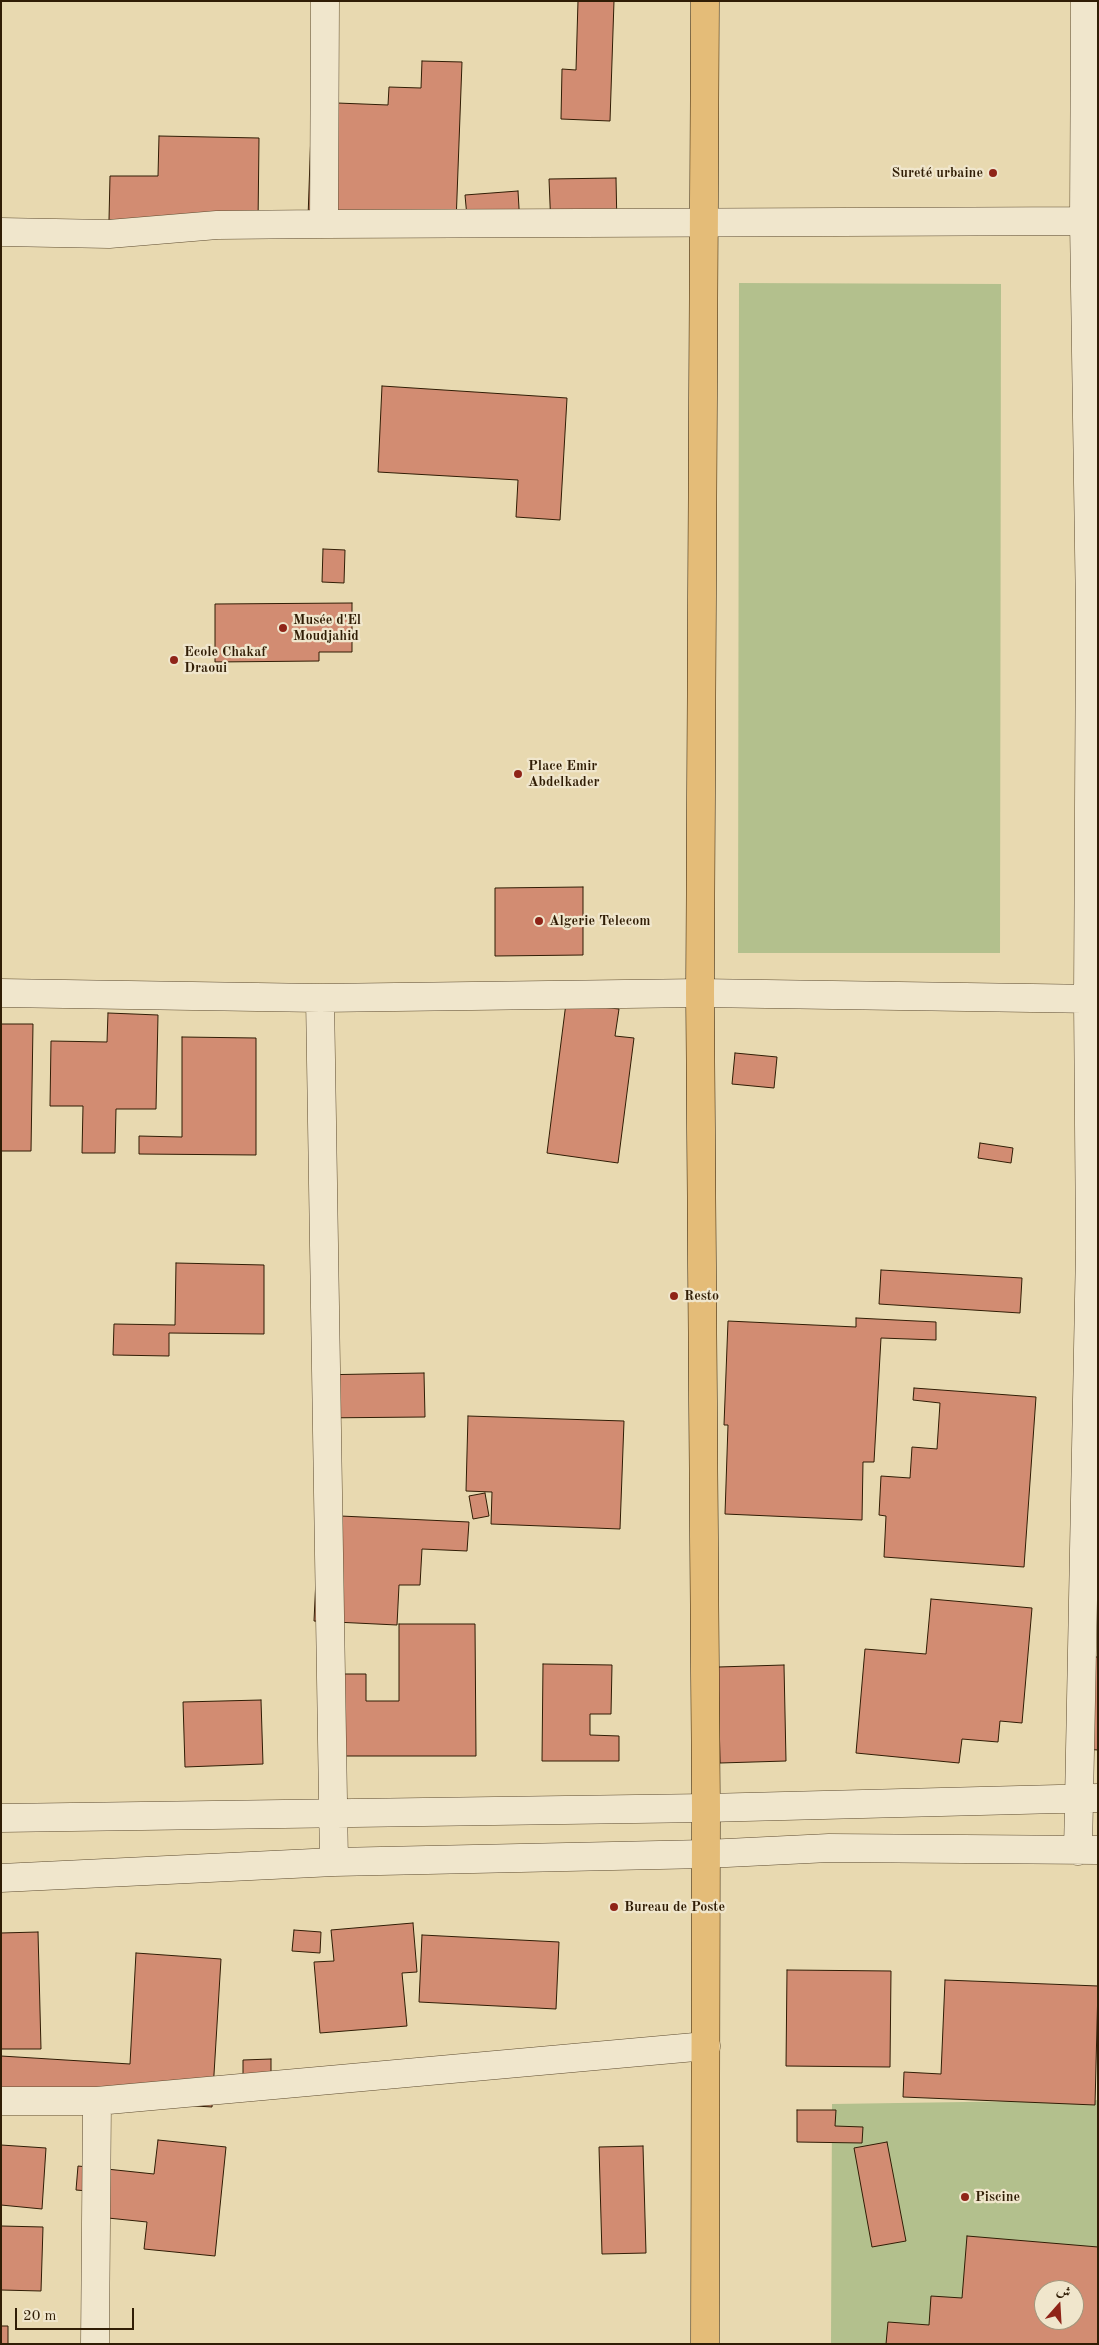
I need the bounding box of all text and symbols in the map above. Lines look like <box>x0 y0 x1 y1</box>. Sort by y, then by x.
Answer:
place label: Sureté urbaine <box>891 165 983 181</box>
marker: Sureté urbaine <box>987 167 999 179</box>
place label: Musée d'El Moudjahid <box>293 612 361 644</box>
marker: Musée d'El Moudjahid <box>277 622 289 634</box>
place label: Ecole Chakaf Draoui <box>184 644 266 676</box>
marker: Ecole Chakaf Draoui <box>168 654 180 666</box>
place label: Place Emir Abdelkader <box>528 758 600 790</box>
marker: Place Emir Abdelkader <box>512 768 524 780</box>
place label: Algerie Telecom <box>549 913 650 929</box>
marker: Algerie Telecom <box>533 915 545 927</box>
place label: Resto <box>684 1288 719 1304</box>
marker: Resto <box>668 1290 680 1302</box>
place label: Bureau de Poste <box>624 1899 725 1915</box>
marker: Bureau de Poste <box>608 1901 620 1913</box>
place label: Piscine <box>975 2189 1020 2205</box>
marker: Piscine <box>959 2191 971 2203</box>
north arrow <box>1034 2280 1084 2330</box>
text: ش <box>1055 2283 1072 2301</box>
scale bar <box>18 2298 136 2330</box>
text: 20 m <box>23 2309 57 2324</box>

